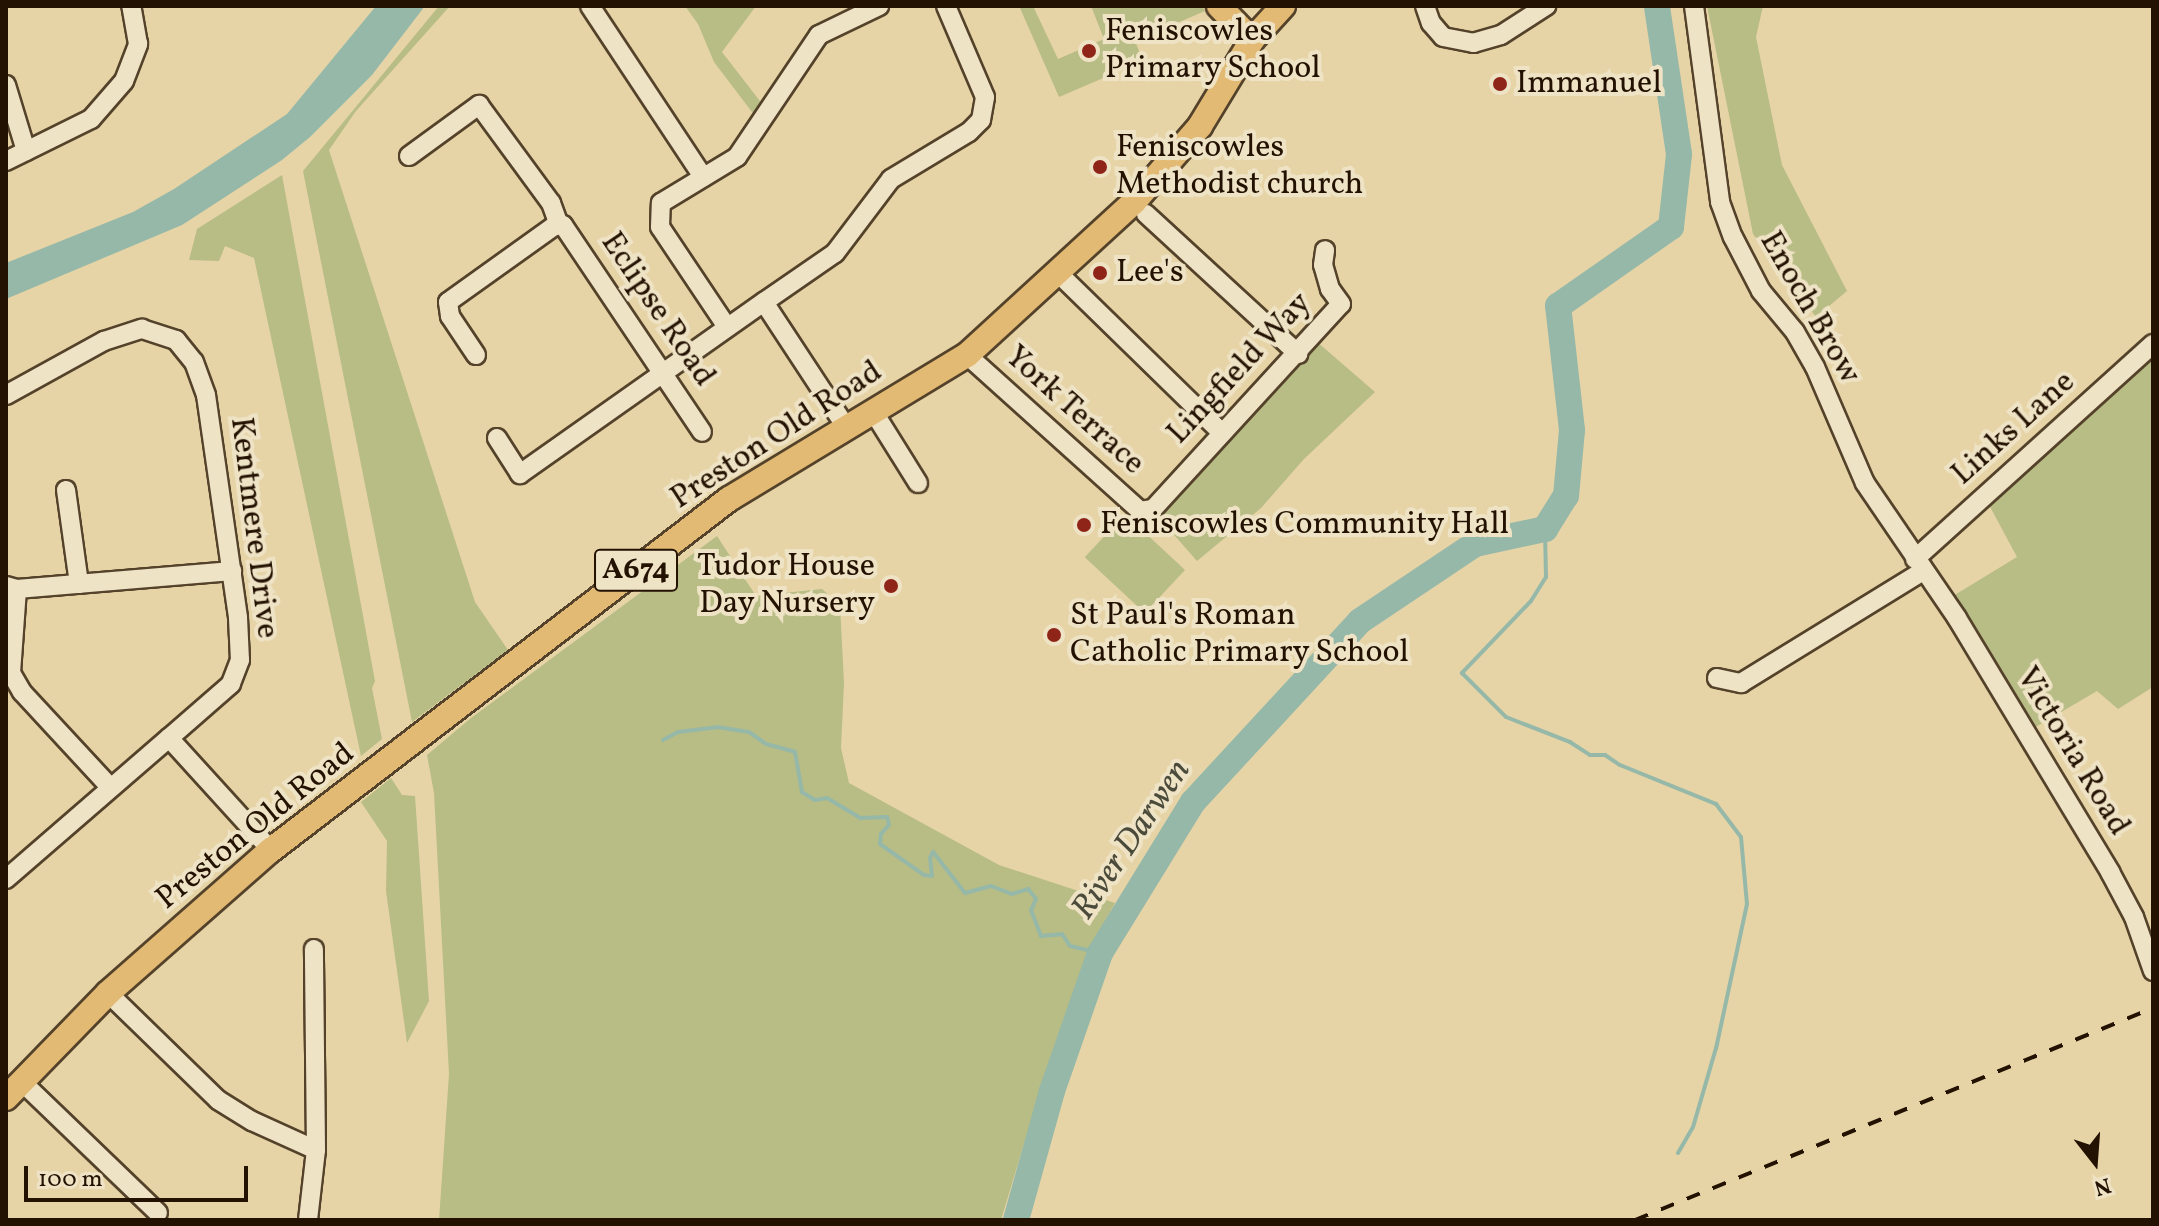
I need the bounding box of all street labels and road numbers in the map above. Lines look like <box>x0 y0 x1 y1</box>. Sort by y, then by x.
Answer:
street label: Enoch Brow <box>1750 225 1868 391</box>
street label: Eclipse Road <box>591 226 723 394</box>
street label: Lingfield Way <box>1160 285 1320 453</box>
street label: York Terrace <box>996 338 1152 484</box>
street label: Preston Old Road <box>664 353 890 519</box>
street label: Links Lane <box>1945 364 2083 494</box>
street label: Kentmere Drive <box>220 415 286 641</box>
road number: A674 <box>594 544 678 596</box>
street label: Victoria Road <box>2007 661 2137 843</box>
street label: Preston Old Road <box>149 735 363 919</box>

